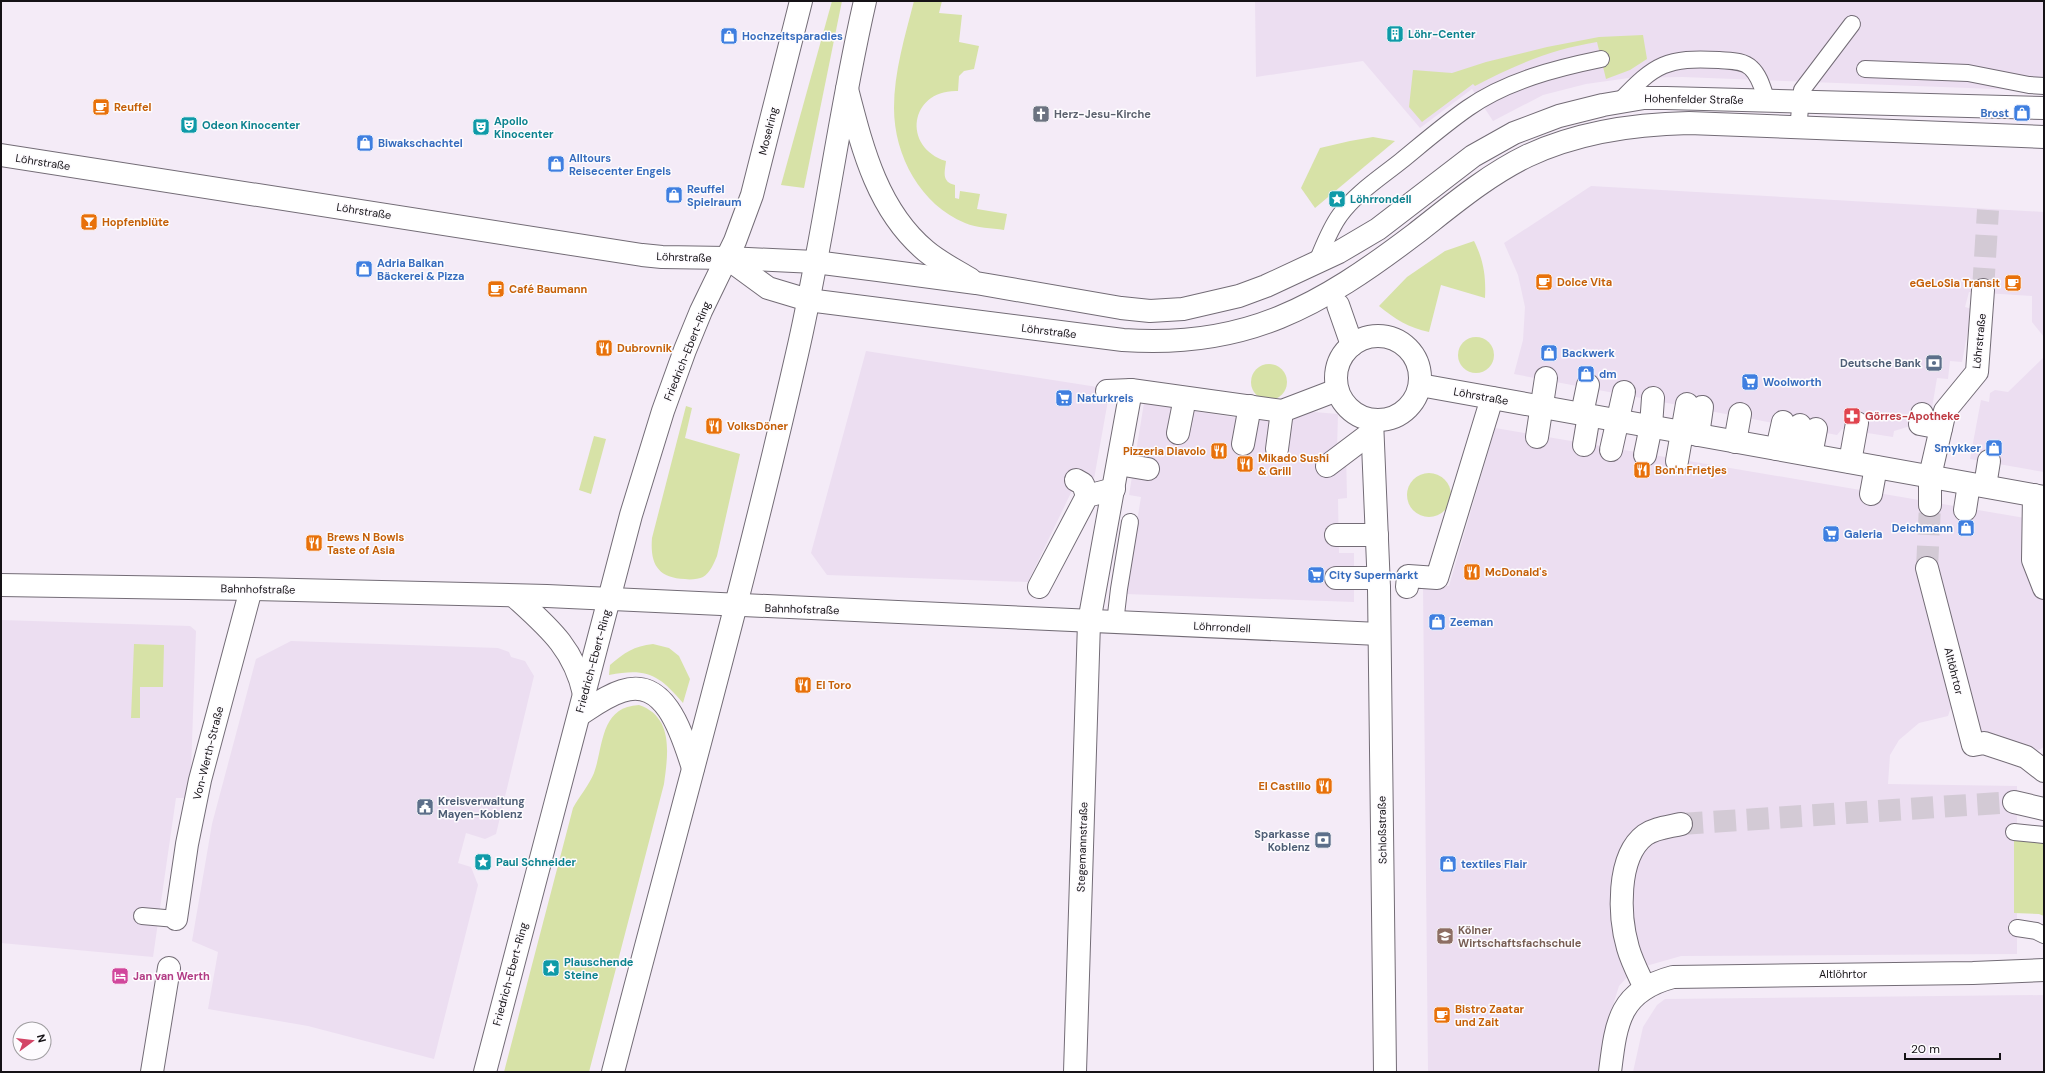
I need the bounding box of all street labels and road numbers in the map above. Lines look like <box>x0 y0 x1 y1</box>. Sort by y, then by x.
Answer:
street label: Hohenfelder Straße <box>1644 91 1744 107</box>
street label: Moselring <box>755 105 781 157</box>
street label: Löhrstraße <box>14 151 72 173</box>
street label: Löhrstraße <box>335 200 393 222</box>
street label: Löhrstraße <box>656 249 712 265</box>
street label: Friedrich-Ebert-Ring <box>661 299 713 403</box>
street label: Löhrstraße <box>1969 313 1989 369</box>
street label: Löhrstraße <box>1021 321 1077 341</box>
street label: Löhrstraße <box>1452 384 1510 408</box>
street label: Bahnhofstraße <box>221 581 295 597</box>
street label: Bahnhofstraße <box>764 601 840 617</box>
street label: Friedrich-Ebert-Ring <box>572 608 614 714</box>
street label: Löhrrondell <box>1193 619 1251 635</box>
street label: Altlöhrtor <box>1941 646 1967 696</box>
street label: Von-Werth-Straße <box>190 705 226 801</box>
street label: Schloßstraße <box>1374 796 1390 864</box>
street label: Stegemannstraße <box>1073 802 1091 892</box>
street label: Friedrich-Ebert-Ring <box>489 921 531 1027</box>
street label: Altlöhrtor <box>1819 967 1867 981</box>

